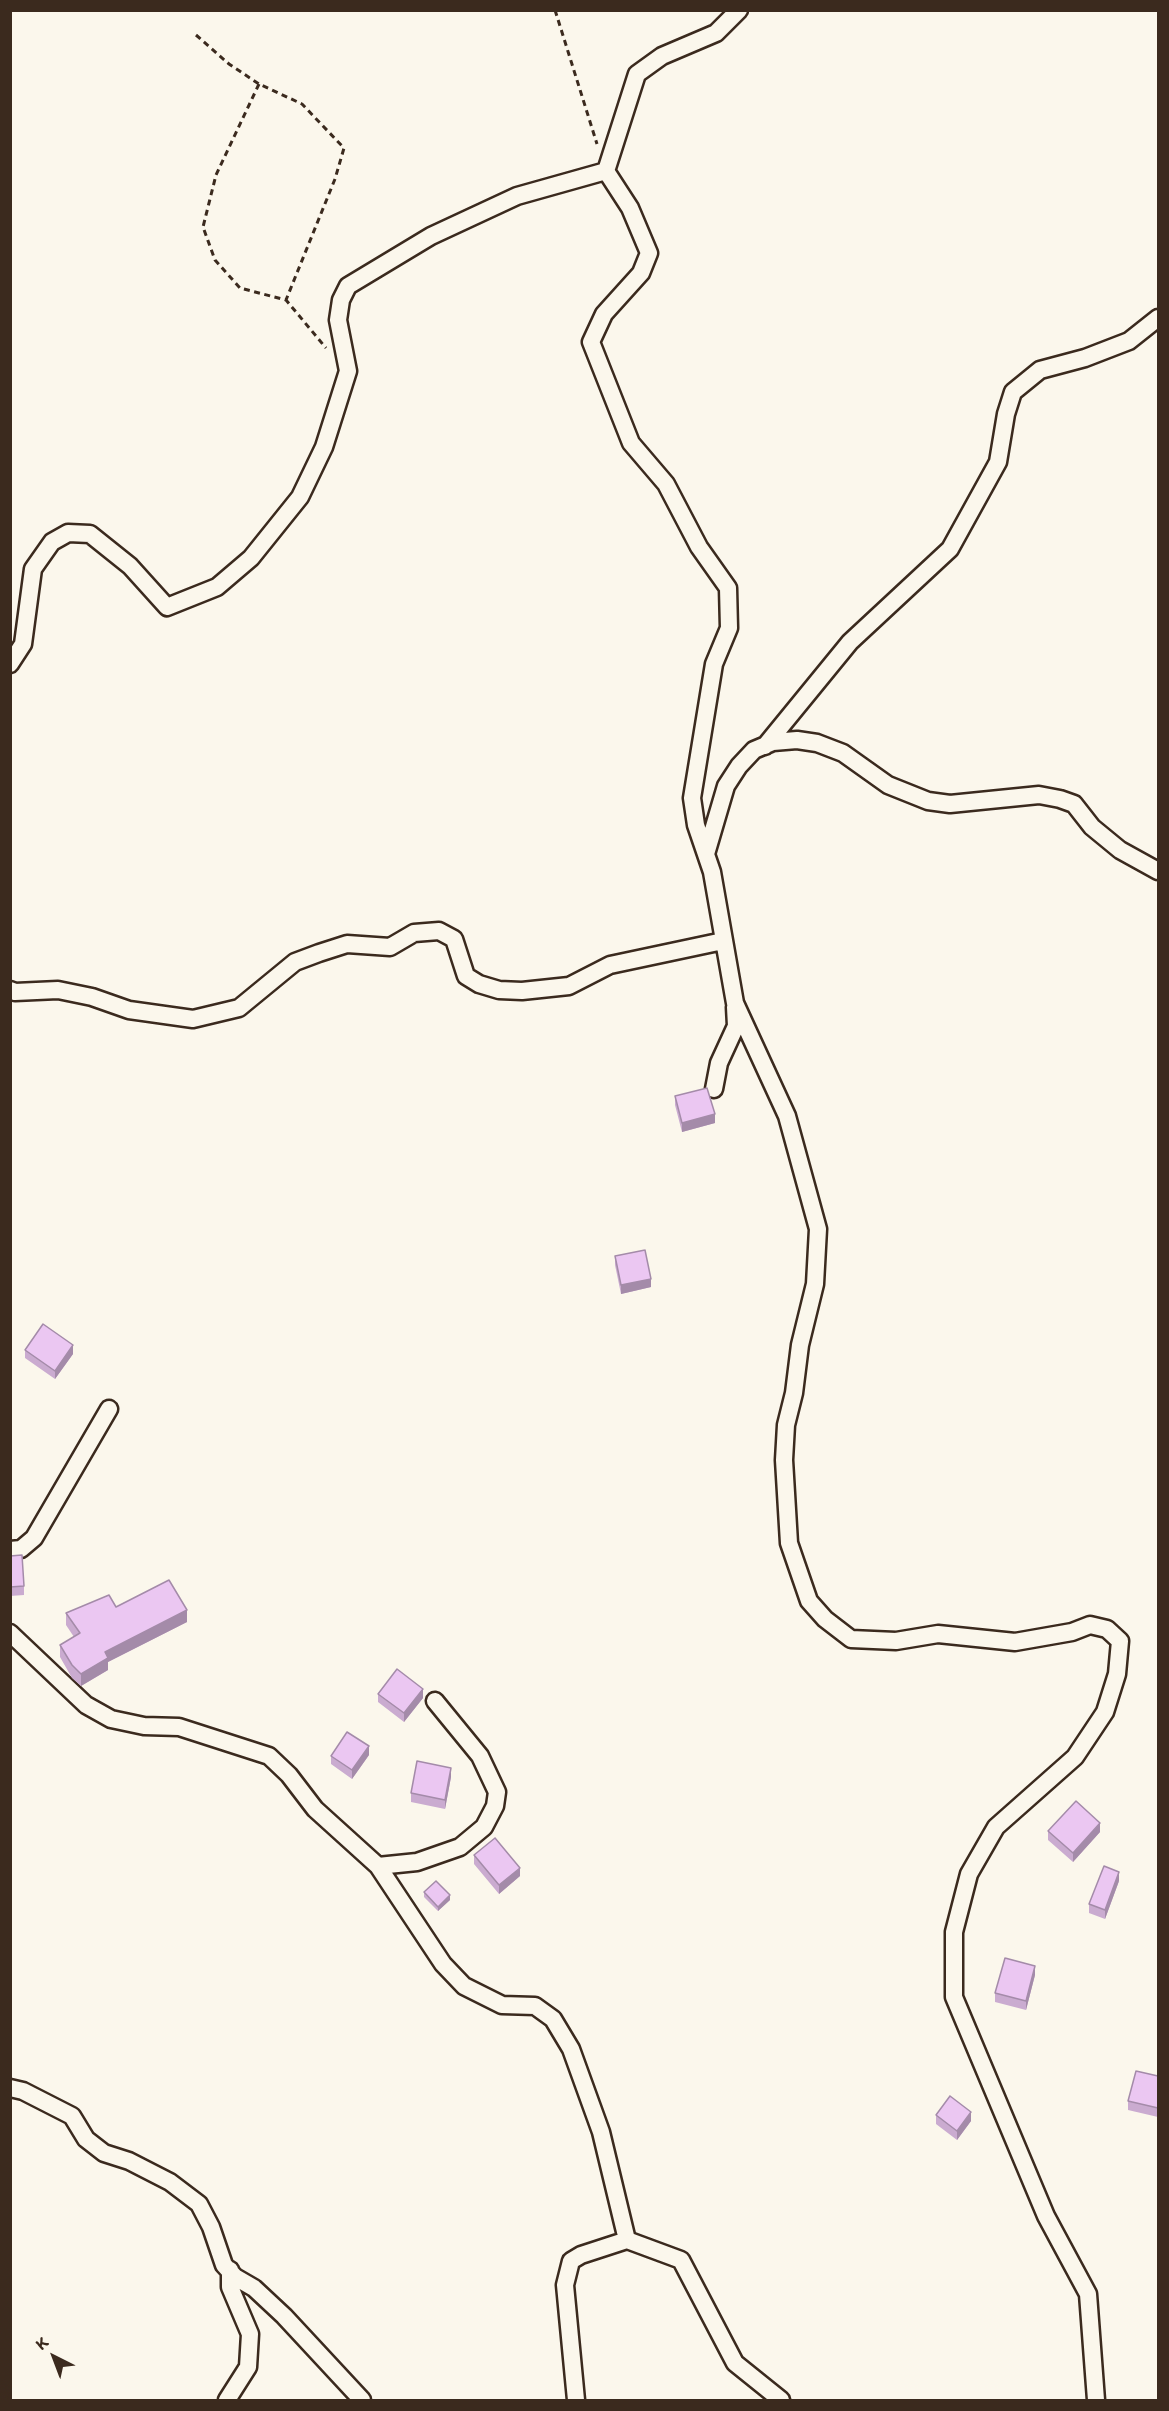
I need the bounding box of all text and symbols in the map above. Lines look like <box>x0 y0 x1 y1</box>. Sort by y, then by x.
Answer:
north arrow <box>24 2327 84 2387</box>
text: K <box>31 2333 52 2354</box>

